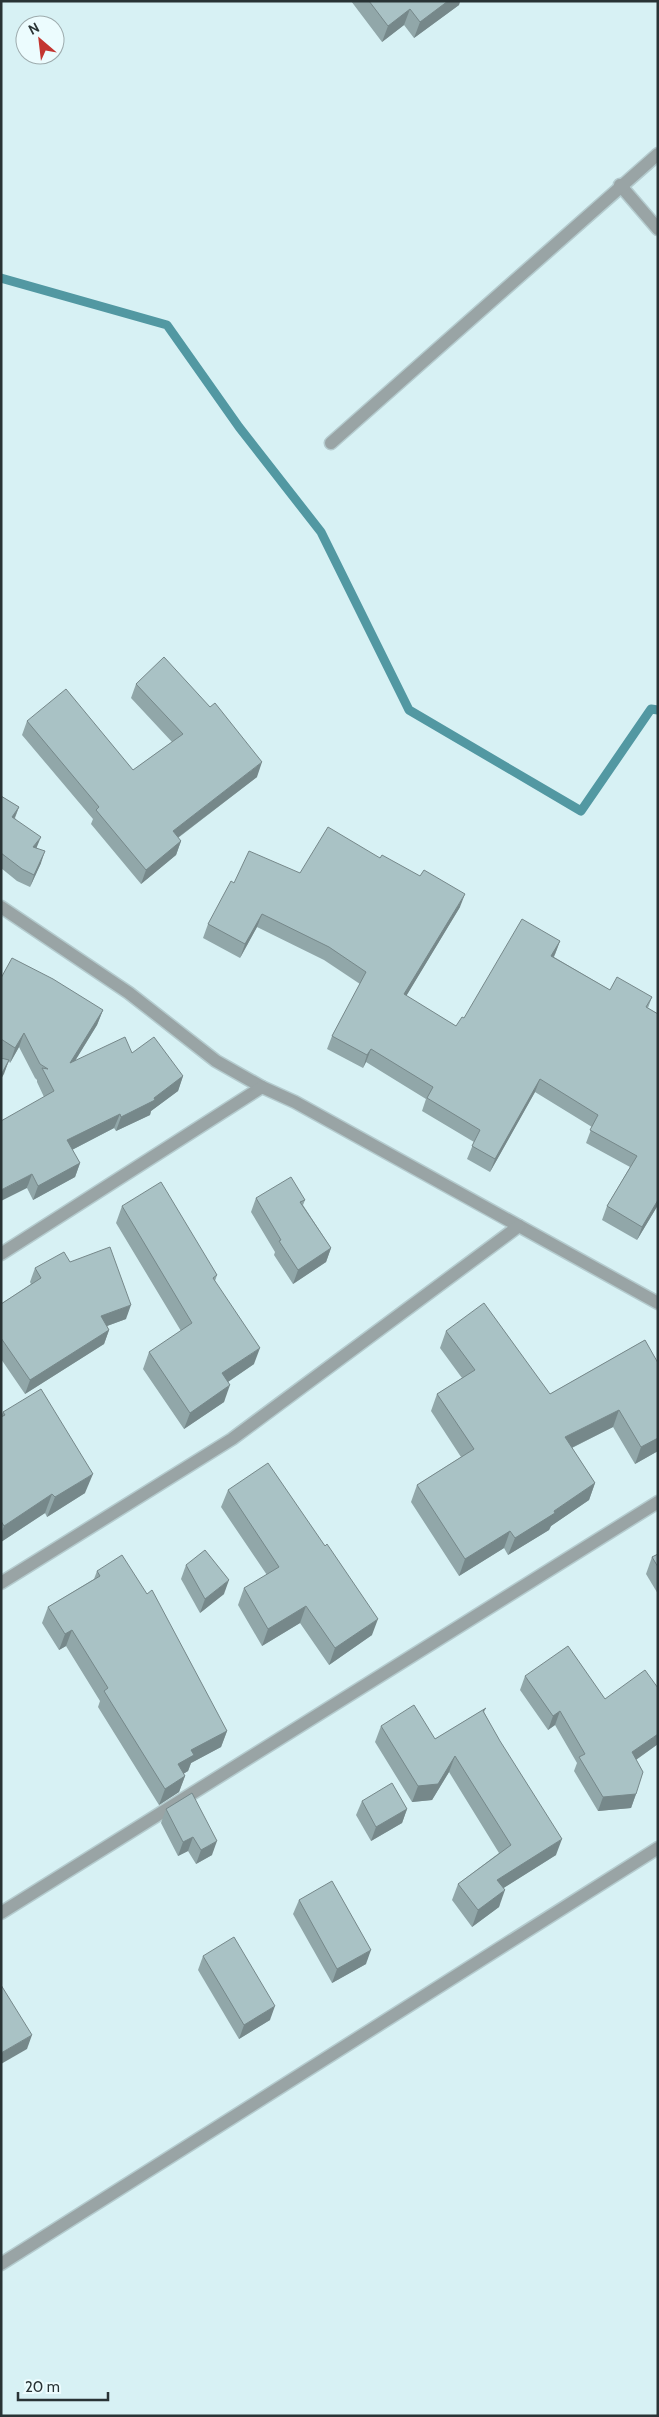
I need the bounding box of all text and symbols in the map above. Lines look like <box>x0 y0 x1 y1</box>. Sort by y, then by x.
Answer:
north arrow <box>15 15 65 65</box>
text: N <box>25 18 42 39</box>
scale bar <box>18 2370 108 2402</box>
text: 20 m <box>25 2378 60 2396</box>

